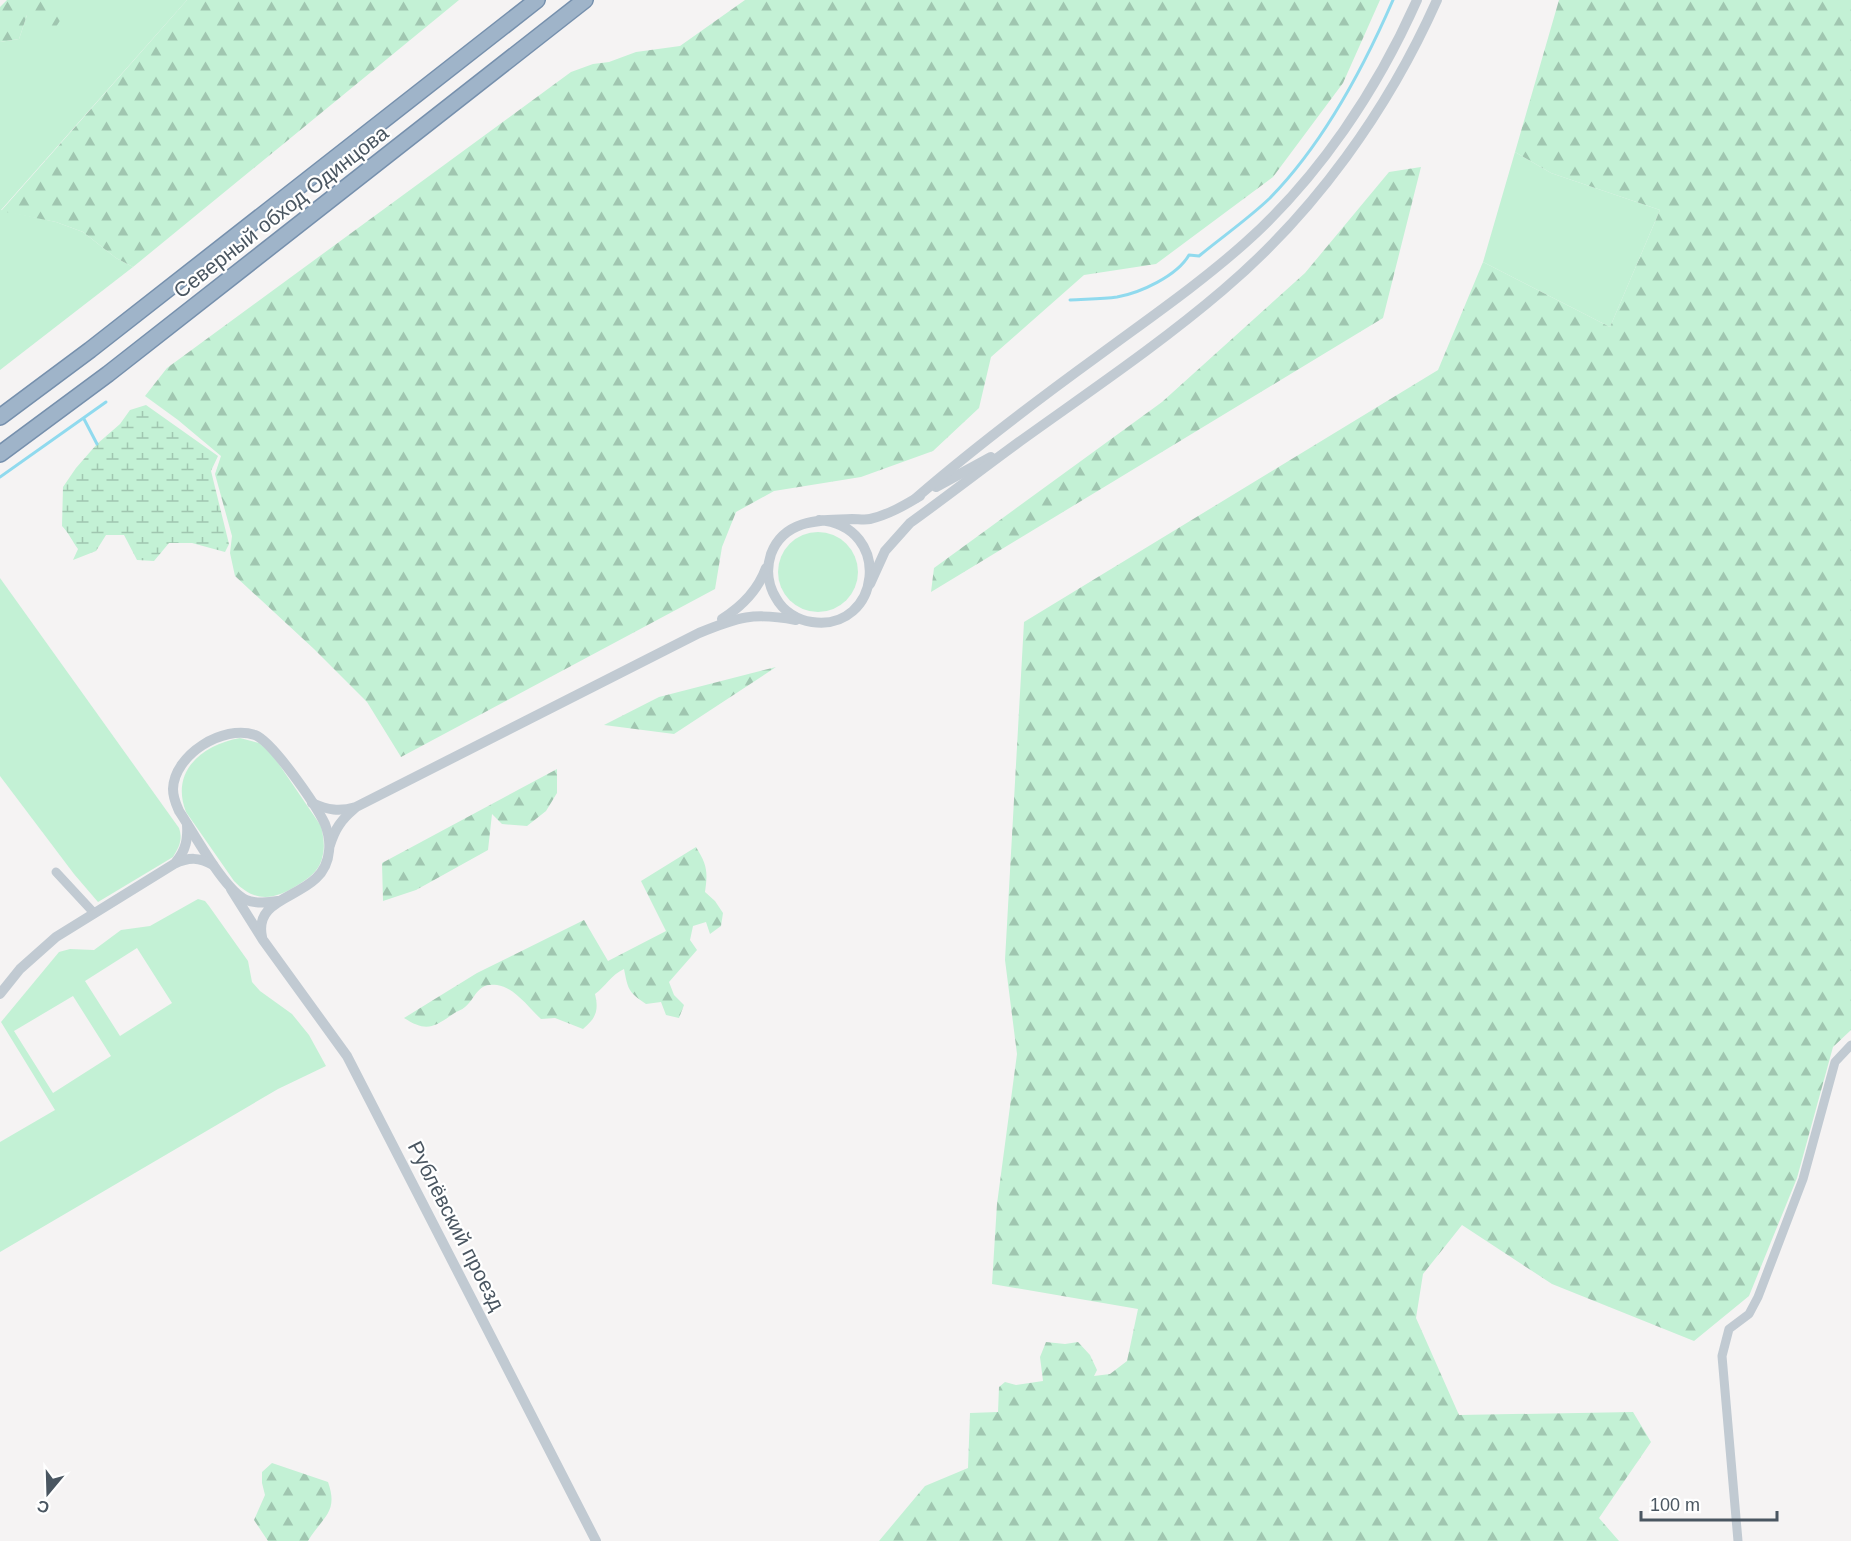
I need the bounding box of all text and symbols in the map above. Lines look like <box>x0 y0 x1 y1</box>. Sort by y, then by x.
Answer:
street label: Северный обход Одинцова <box>169 121 393 302</box>
street label: Рублёвский проезд <box>404 1137 509 1314</box>
north arrow <box>18 1463 78 1523</box>
scale bar <box>1641 1484 1778 1522</box>
text: 100 m <box>1650 1495 1700 1515</box>
text: С <box>35 1497 52 1517</box>

